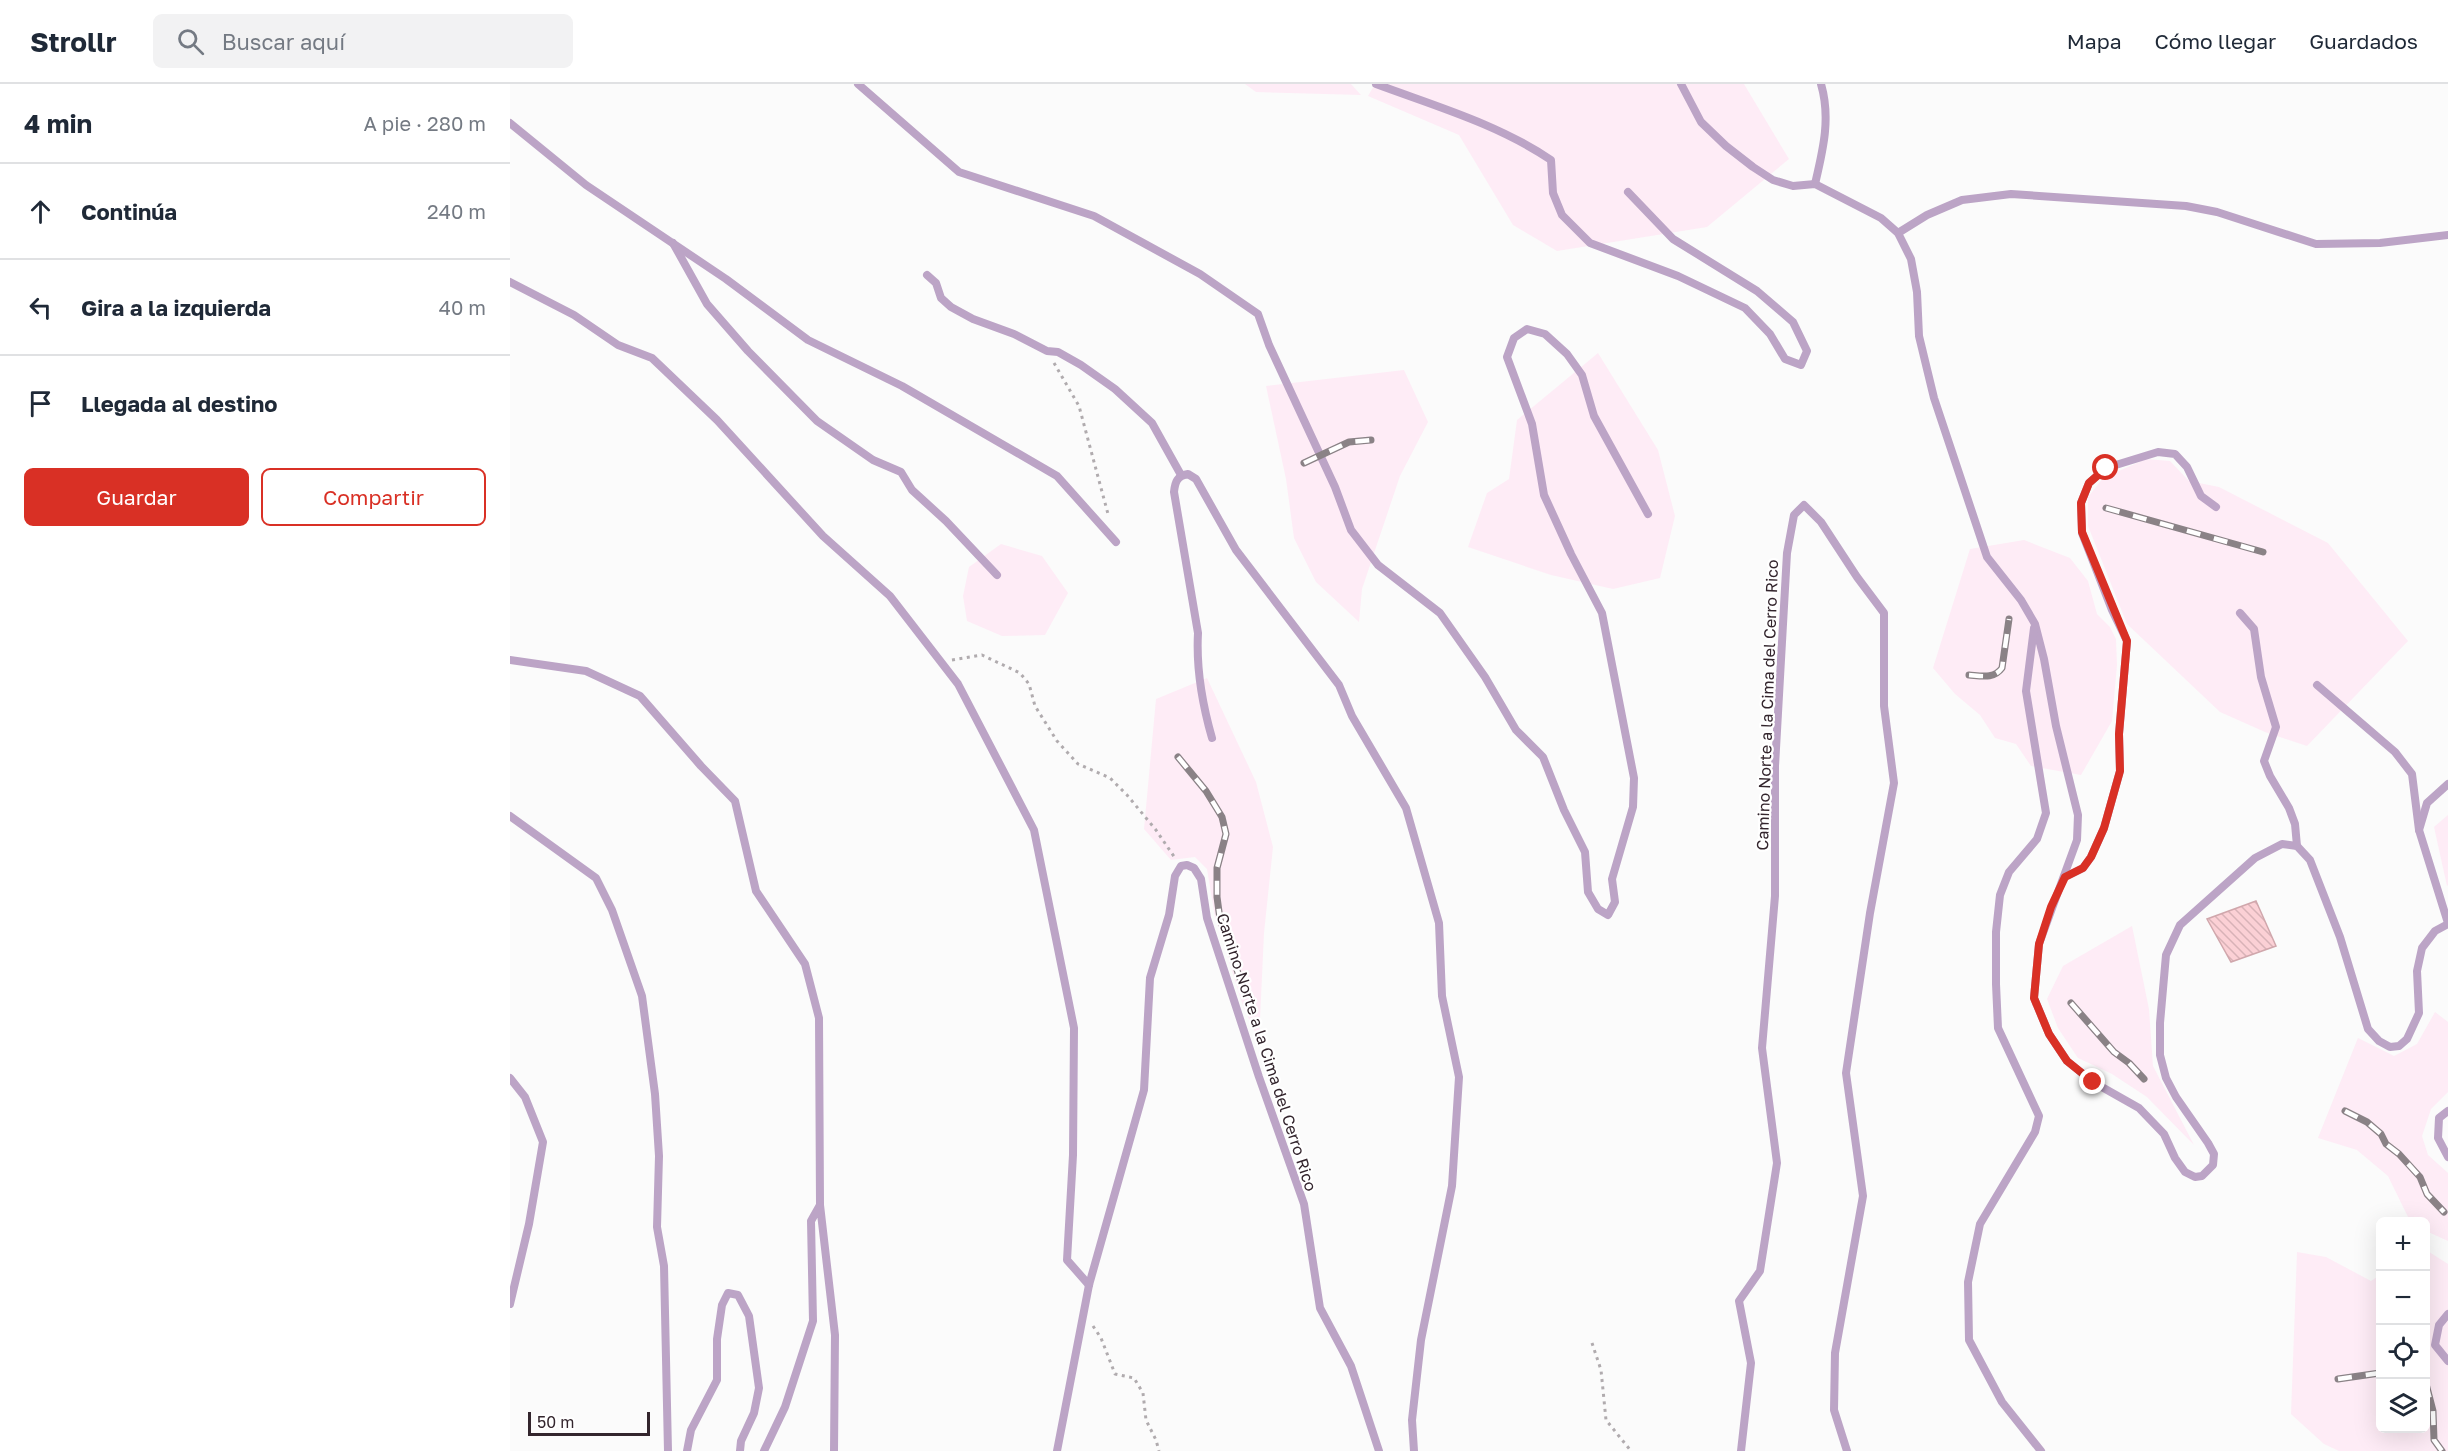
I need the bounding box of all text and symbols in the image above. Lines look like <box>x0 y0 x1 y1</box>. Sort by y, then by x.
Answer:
search box <box>153 14 573 68</box>
text: Strollr <box>30 25 117 58</box>
icon: search <box>174 25 207 58</box>
text: Buscar aquí <box>222 28 345 55</box>
text: Mapa <box>2067 28 2122 54</box>
text: Cómo llegar <box>2155 28 2276 54</box>
text: Guardados <box>2309 28 2418 54</box>
text: 4 min <box>24 108 92 139</box>
text: A pie · 280 m <box>363 111 486 135</box>
icon: ahead <box>24 195 57 228</box>
text: Continúa <box>81 198 177 225</box>
text: 240 m <box>427 199 486 223</box>
icon: left <box>24 291 57 324</box>
text: Gira a la izquierda <box>81 294 271 321</box>
text: 40 m <box>439 295 486 319</box>
icon: arrive <box>24 387 57 420</box>
text: Llegada al destino <box>81 390 278 417</box>
route start <box>2092 454 2118 480</box>
button: Guardar <box>24 468 249 526</box>
button: Compartir <box>261 468 486 526</box>
street label: Camino Norte a la Cima del Cerro Rico <box>1752 559 1782 851</box>
street label: Camino Norte a la Cima del Cerro Rico <box>1212 910 1322 1194</box>
route end <box>2079 1068 2105 1094</box>
map controls <box>2376 1217 2430 1433</box>
button: + <box>2376 1217 2430 1271</box>
button: − <box>2376 1271 2430 1325</box>
button: locate <box>2376 1325 2430 1379</box>
button: layers <box>2376 1379 2430 1433</box>
scale bar <box>528 1409 650 1436</box>
text: 50 m <box>537 1412 574 1432</box>

